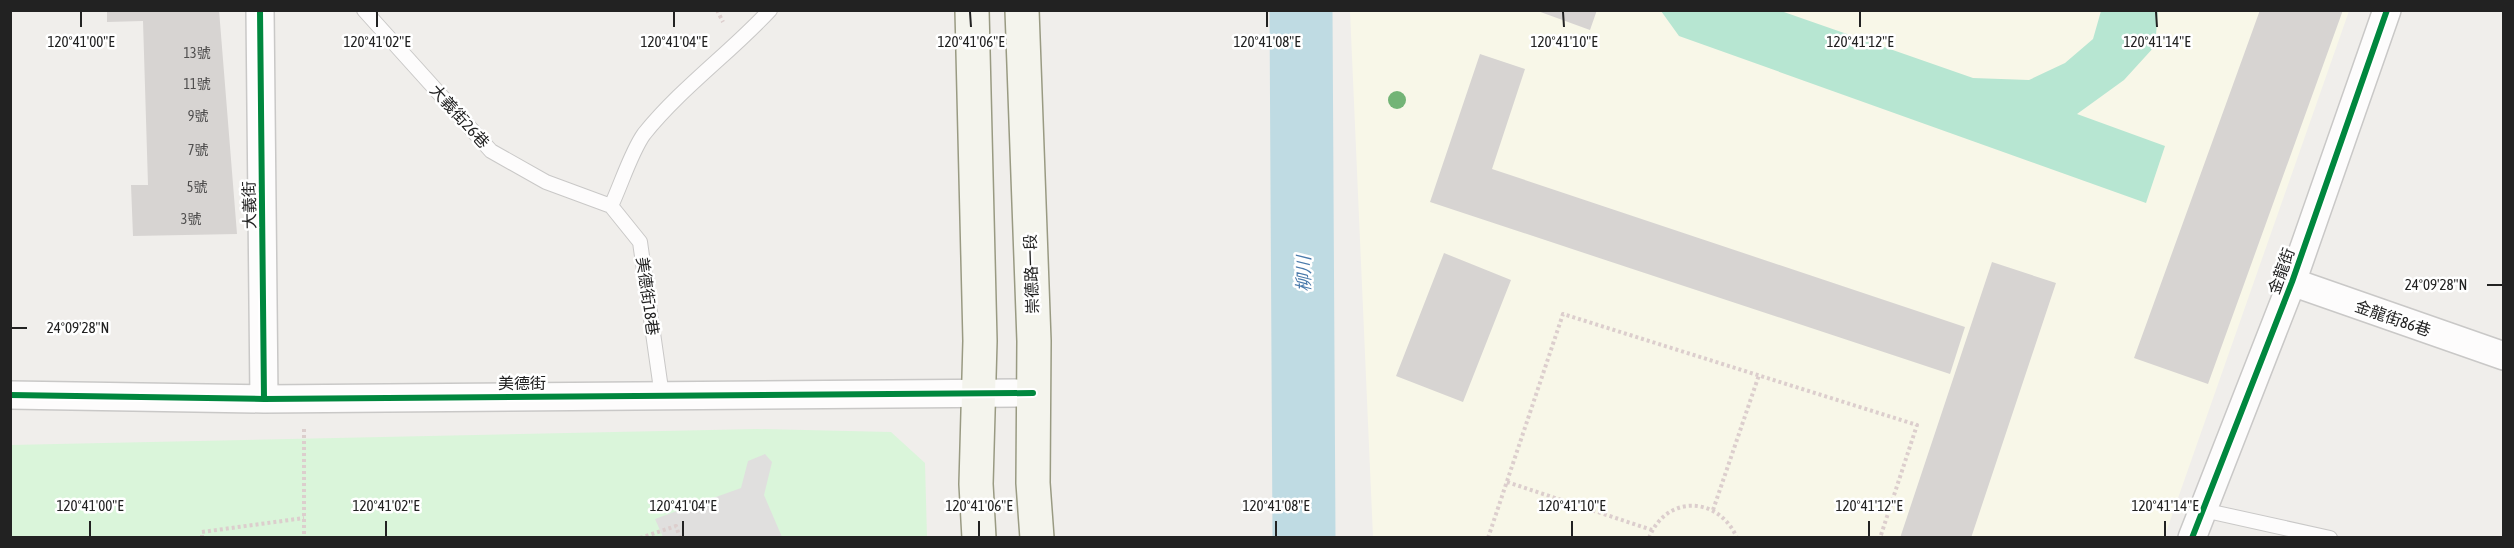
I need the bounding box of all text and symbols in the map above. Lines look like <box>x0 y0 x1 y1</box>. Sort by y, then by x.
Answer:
text: 120°41'00"E <box>47 33 115 50</box>
text: 120°41'02"E <box>343 33 411 50</box>
text: 120°41'04"E <box>640 33 708 50</box>
text: 120°41'06"E <box>937 33 1005 50</box>
text: 120°41'08"E <box>1233 33 1301 50</box>
text: 120°41'10"E <box>1530 33 1598 50</box>
text: 120°41'12"E <box>1826 33 1894 50</box>
text: 120°41'14"E <box>2123 33 2191 50</box>
house number: 13號 <box>183 45 211 61</box>
house number: 11號 <box>183 76 211 92</box>
street label: 大義街26巷 <box>427 81 493 151</box>
house number: 9號 <box>188 108 208 124</box>
house number: 7號 <box>188 142 208 158</box>
house number: 5號 <box>187 179 207 195</box>
street label: 大義街 <box>240 181 258 229</box>
house number: 3號 <box>181 211 201 227</box>
street label: 崇德路一段 <box>1021 234 1041 314</box>
street label: 金龍街 <box>2264 245 2298 297</box>
water label: 柳川 <box>1293 254 1314 292</box>
street label: 美德街18巷 <box>634 256 662 336</box>
text: 24°09'28"N <box>2405 276 2467 293</box>
street label: 金龍街86巷 <box>2353 297 2433 339</box>
text: 24°09'28"N <box>47 319 109 336</box>
street label: 美德街 <box>498 374 546 392</box>
text: 120°41'00"E <box>56 497 124 514</box>
text: 120°41'02"E <box>352 497 420 514</box>
text: 120°41'04"E <box>649 497 717 514</box>
text: 120°41'06"E <box>945 497 1013 514</box>
text: 120°41'08"E <box>1242 497 1310 514</box>
text: 120°41'10"E <box>1538 497 1606 514</box>
text: 120°41'12"E <box>1835 497 1903 514</box>
text: 120°41'14"E <box>2131 497 2199 514</box>

